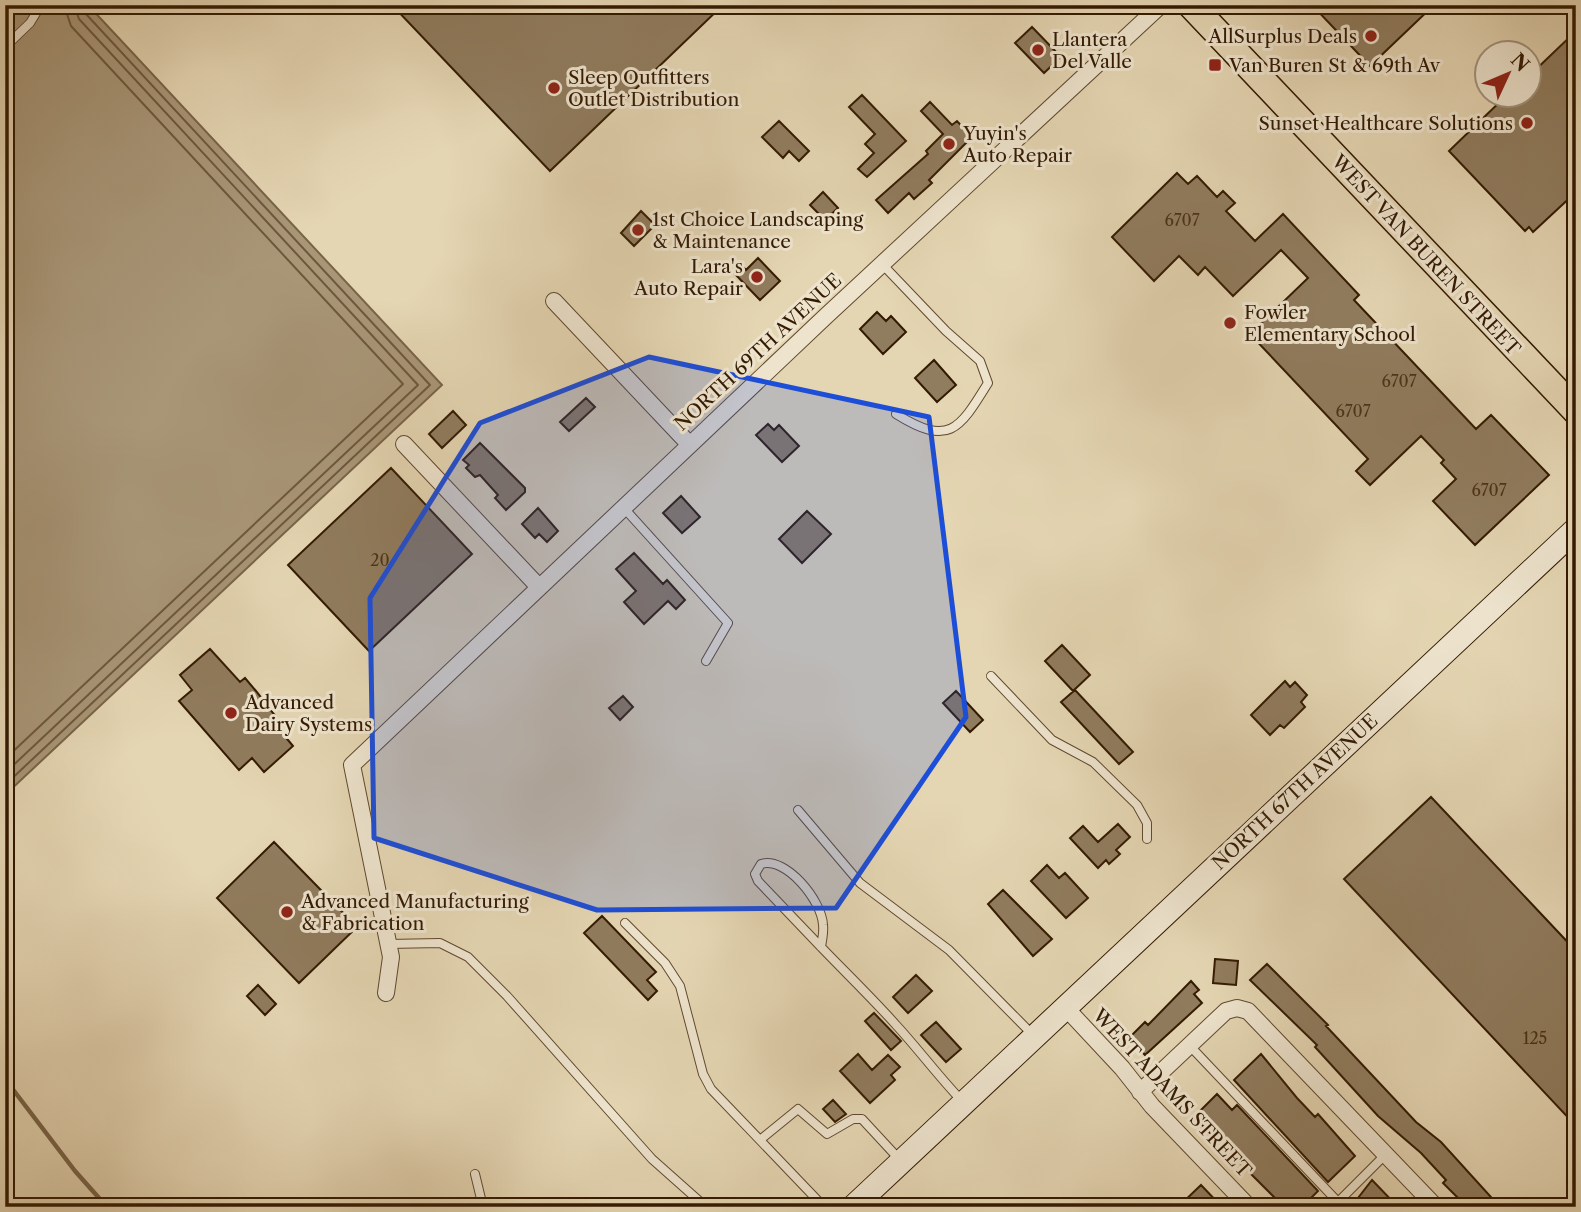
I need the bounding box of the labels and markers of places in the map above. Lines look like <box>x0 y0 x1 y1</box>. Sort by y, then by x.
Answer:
place label: AllSurplus Deals <box>1207 25 1357 48</box>
place label: Llantera Del Valle <box>1052 28 1132 73</box>
marker: AllSurplus Deals <box>1363 28 1379 44</box>
marker: Llantera Del Valle <box>1030 42 1046 58</box>
place label: Van Buren St & 69th Av <box>1228 54 1441 77</box>
marker: Van Buren St & 69th Av <box>1207 57 1223 73</box>
place label: Sleep Outfitters Outlet Distribution <box>568 66 739 111</box>
marker: Sleep Outfitters Outlet Distribution <box>546 80 562 96</box>
place label: Sunset Healthcare Solutions <box>1258 112 1513 135</box>
marker: Sunset Healthcare Solutions <box>1519 115 1535 131</box>
place label: Yuyin's Auto Repair <box>962 122 1072 167</box>
marker: Yuyin's Auto Repair <box>941 136 957 152</box>
place label: 1st Choice Landscaping & Maintenance <box>652 208 864 253</box>
marker: 1st Choice Landscaping & Maintenance <box>630 222 646 238</box>
place label: Lara's Auto Repair <box>633 255 743 300</box>
marker: Lara's Auto Repair <box>749 269 765 285</box>
place label: Fowler Elementary School <box>1244 301 1416 346</box>
marker: Fowler Elementary School <box>1222 315 1238 331</box>
place label: Advanced Dairy Systems <box>244 691 372 736</box>
marker: Advanced Dairy Systems <box>223 705 239 721</box>
place label: Advanced Manufacturing & Fabrication <box>300 890 530 935</box>
marker: Advanced Manufacturing & Fabrication <box>279 904 295 920</box>

